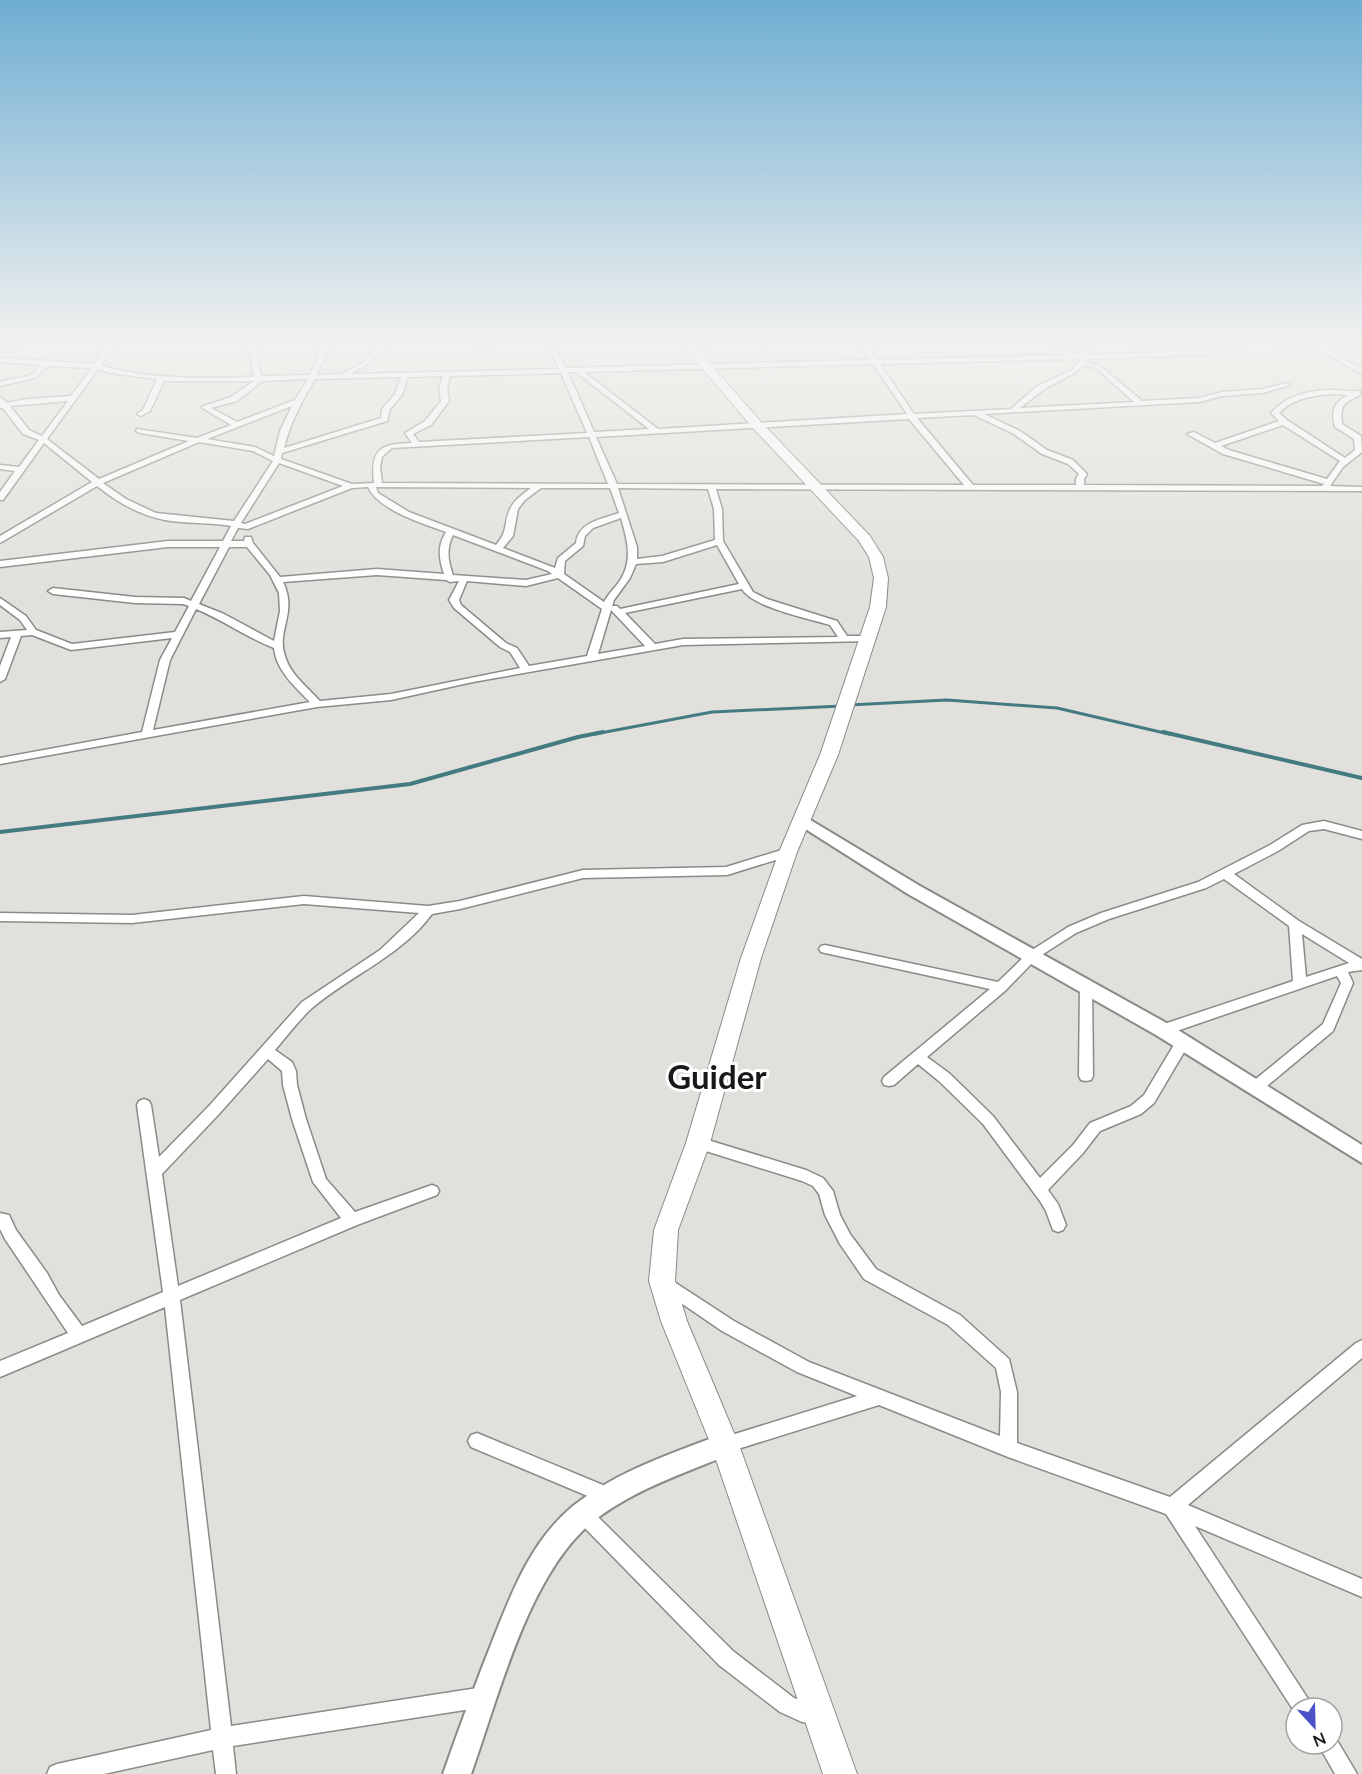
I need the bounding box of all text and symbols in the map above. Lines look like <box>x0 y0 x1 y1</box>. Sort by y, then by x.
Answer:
district label: Guider <box>667 1056 767 1096</box>
north arrow <box>1284 1696 1344 1756</box>
text: N <box>1311 1729 1329 1751</box>

